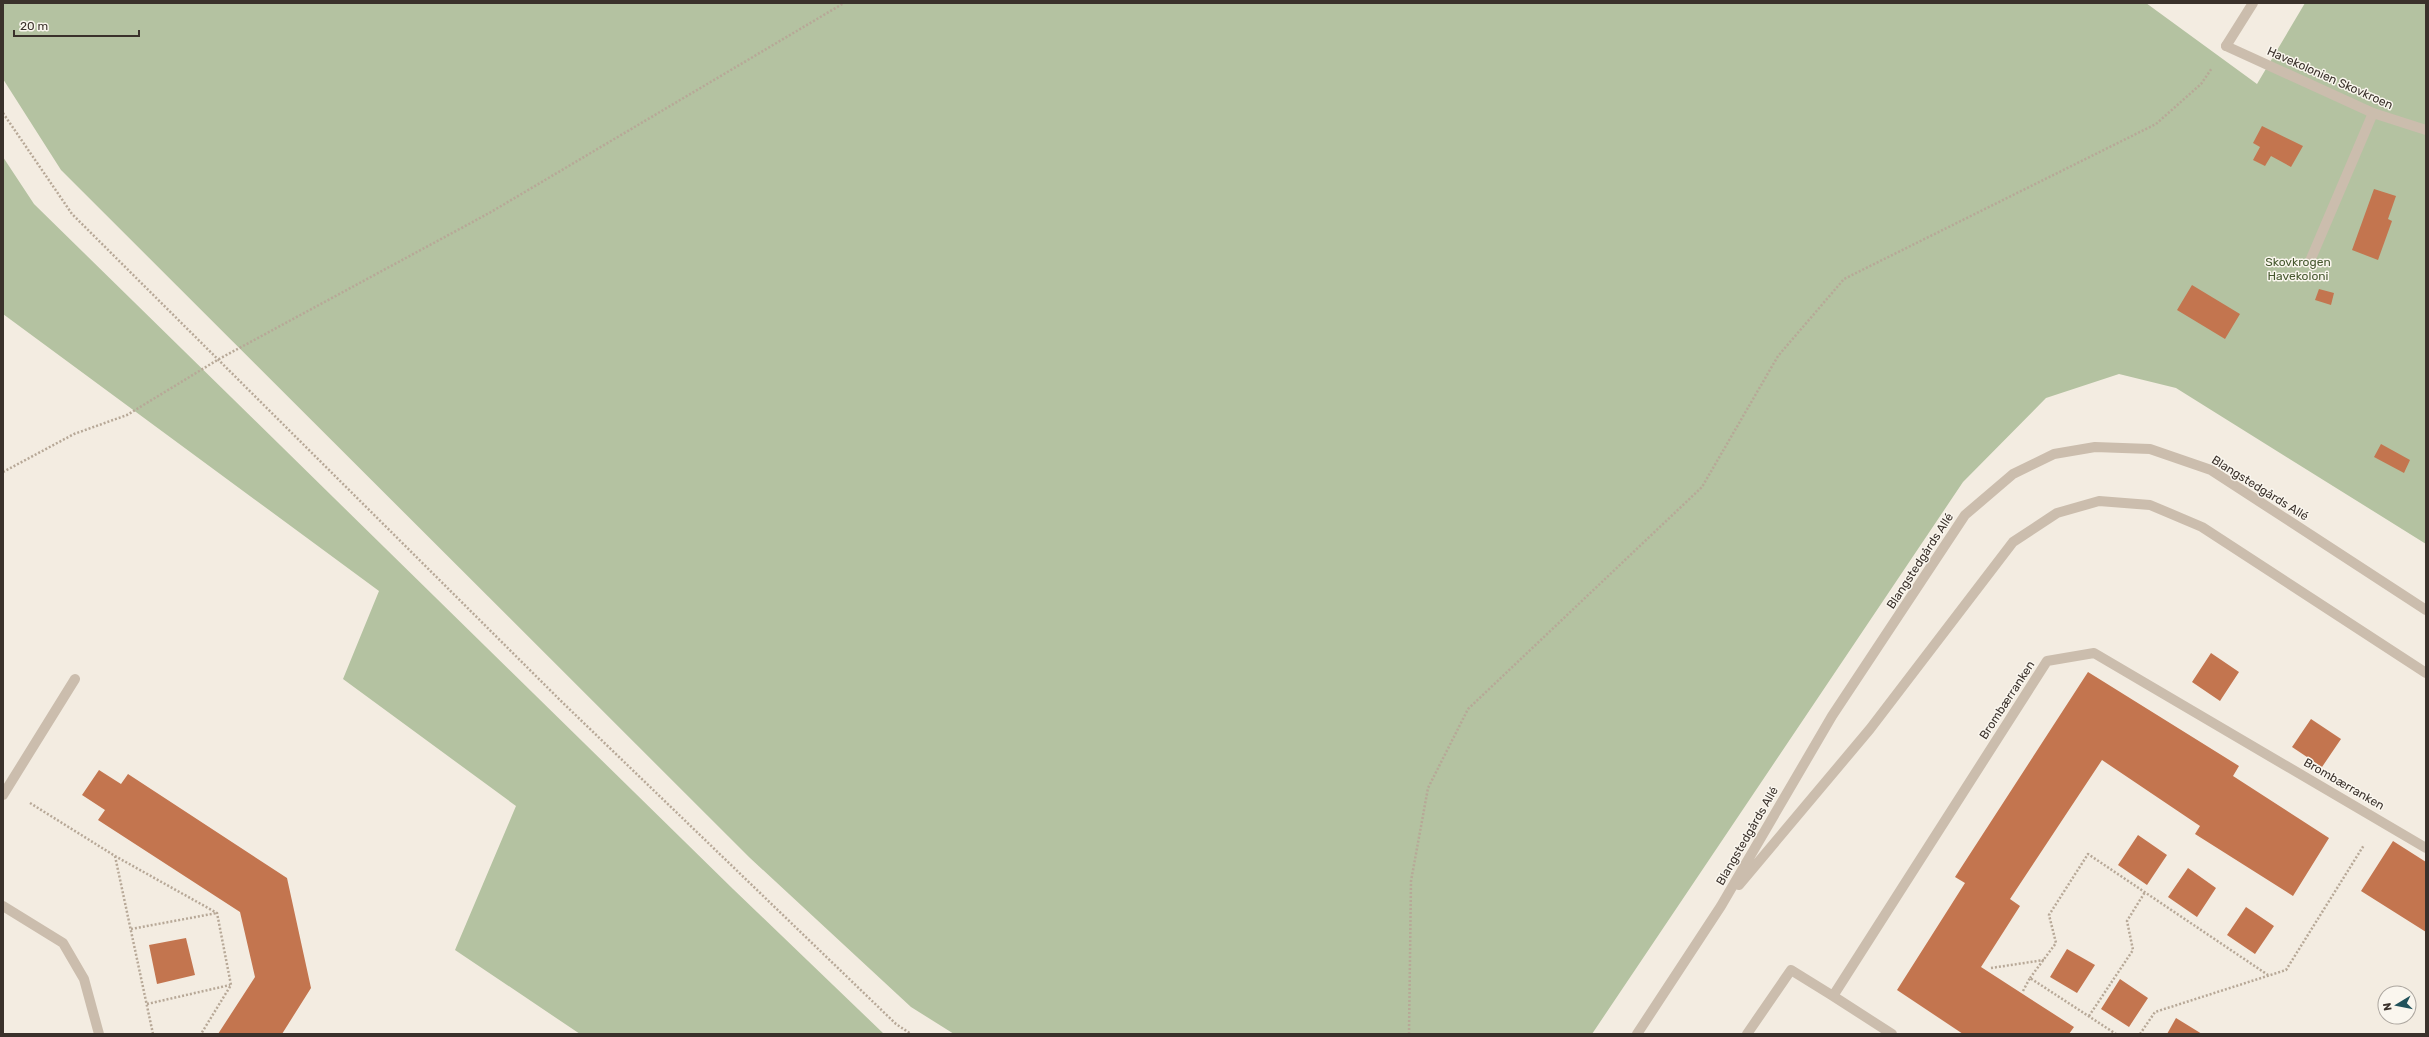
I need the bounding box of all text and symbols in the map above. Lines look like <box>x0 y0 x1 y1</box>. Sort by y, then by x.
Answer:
scale bar <box>14 12 139 38</box>
text: 20 m <box>20 19 48 33</box>
street label: Havekolonien Skovkroen <box>2265 44 2395 112</box>
park label: Skovkrogen Havekoloni <box>2265 255 2331 283</box>
street label: Blangstedgårds Allé <box>2209 453 2311 524</box>
street label: Blangstedgårds Allé <box>1884 510 1956 612</box>
street label: Brombærranken <box>1976 658 2038 742</box>
street label: Brombærranken <box>2301 755 2387 813</box>
street label: Blangstedgårds Allé <box>1713 784 1781 888</box>
north arrow <box>2377 985 2417 1025</box>
text: N <box>2381 1002 2395 1012</box>

